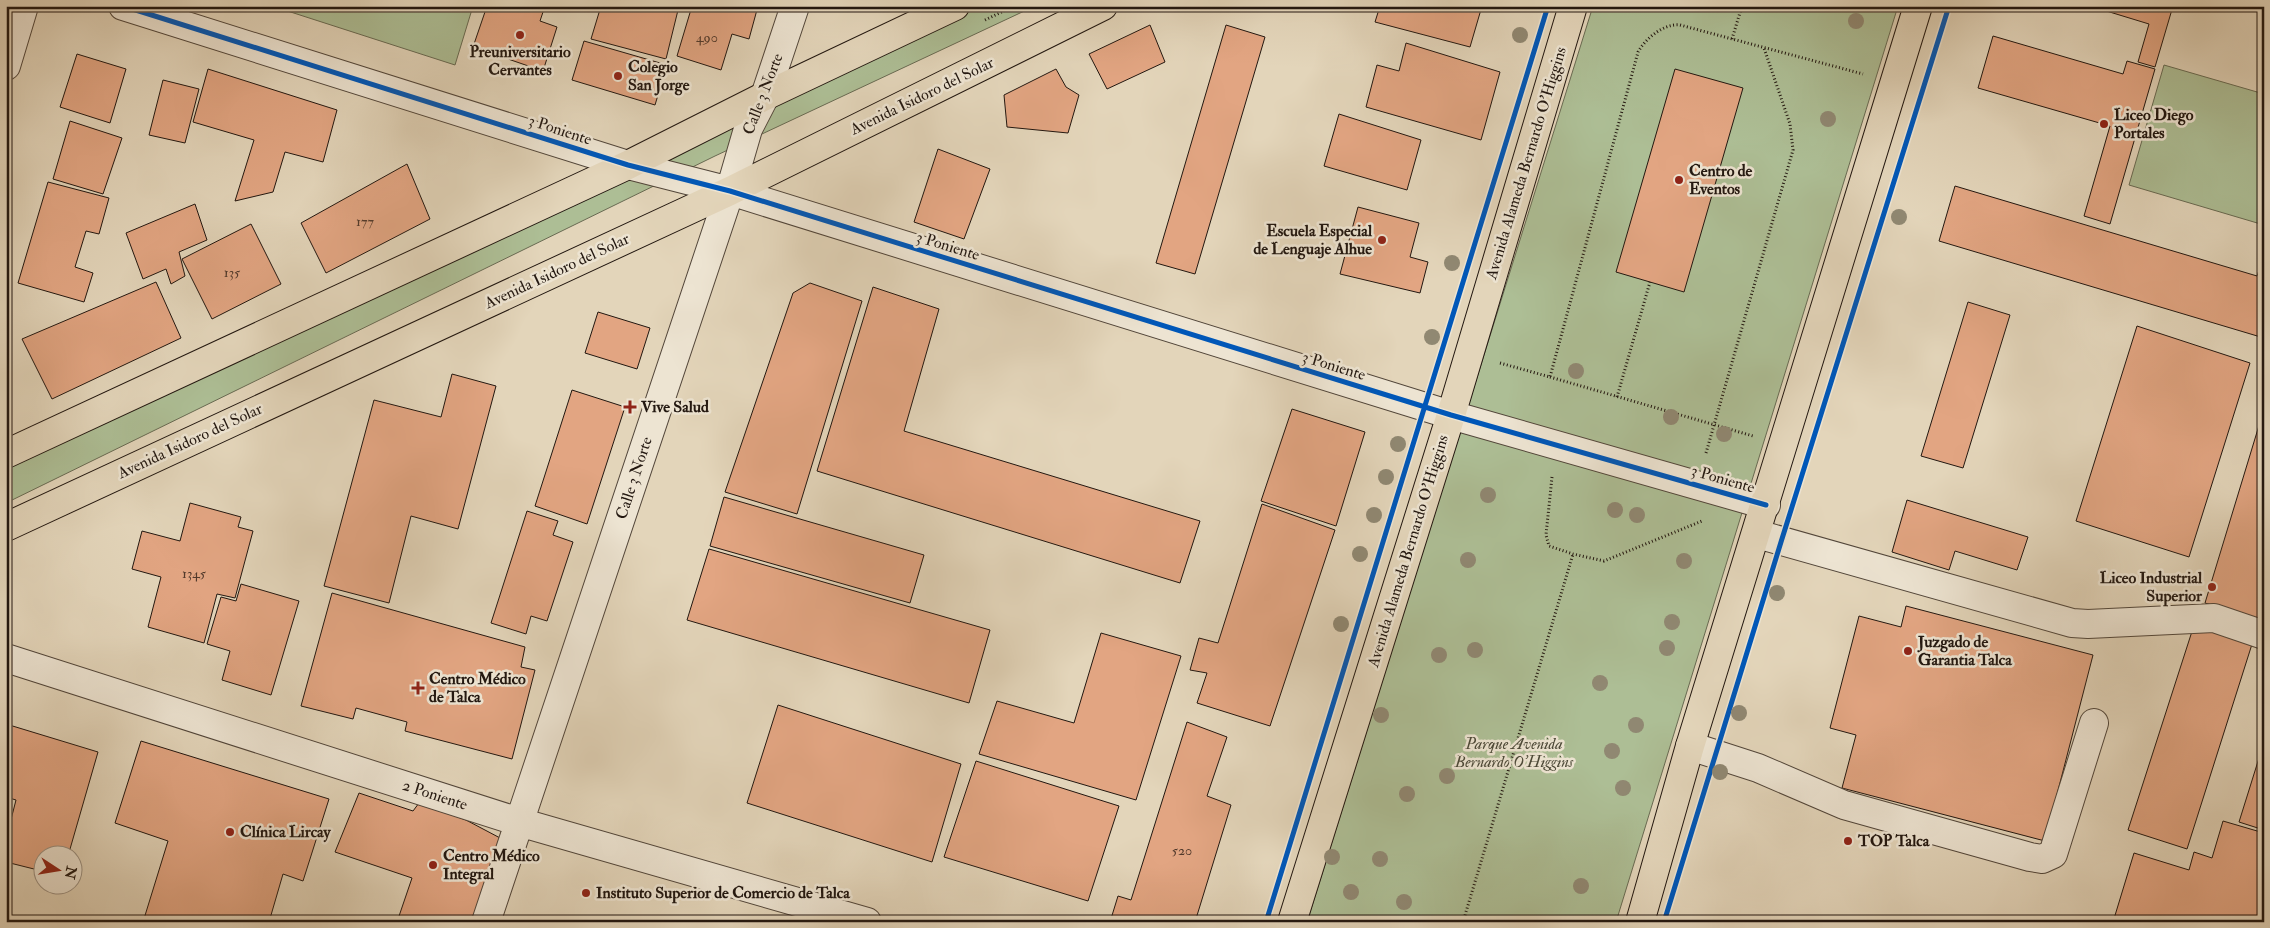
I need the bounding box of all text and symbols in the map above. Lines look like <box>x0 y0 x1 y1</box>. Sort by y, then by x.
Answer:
marker: Preuniversitario Cervantes <box>514 29 526 41</box>
house number: 490 <box>696 29 718 46</box>
place label: Preuniversitario Cervantes <box>469 42 571 80</box>
street label: Avenida Alameda Bernardo O'Higgins <box>1481 44 1571 283</box>
street label: Calle 3 Norte <box>738 50 788 137</box>
street label: Avenida Isidoro del Solar <box>846 53 997 140</box>
place label: Colegio San Jorge <box>628 57 690 96</box>
marker: Colegio San Jorge <box>612 70 624 82</box>
place label: Liceo Diego Portales <box>2114 105 2194 143</box>
street label: 3 Poniente <box>526 110 594 150</box>
marker: Liceo Diego Portales <box>2098 118 2110 130</box>
place label: Centro de Eventos <box>1689 161 1753 199</box>
marker: Centro de Eventos <box>1673 174 1685 186</box>
house number: 177 <box>356 213 374 230</box>
place label: Escuela Especial de Lenguaje Alhue <box>1253 221 1373 260</box>
street label: 3 Poniente <box>914 227 982 265</box>
street label: Avenida Isidoro del Solar <box>481 229 633 314</box>
marker: Escuela Especial de Lenguaje Alhue <box>1376 234 1388 246</box>
house number: 135 <box>224 264 241 281</box>
street label: 3 Poniente <box>1300 347 1368 385</box>
place label: Vive Salud <box>640 397 709 417</box>
street label: Avenida Isidoro del Solar <box>114 399 266 484</box>
marker: Vive Salud <box>623 400 637 414</box>
street label: Avenida Alameda Bernardo O'Higgins <box>1363 432 1453 671</box>
street label: Calle 3 Norte <box>611 434 657 522</box>
street label: 3 Poniente <box>1689 460 1757 498</box>
house number: 1345 <box>182 565 207 582</box>
place label: Liceo Industrial Superior <box>2100 568 2203 607</box>
marker: Liceo Industrial Superior <box>2206 581 2218 593</box>
place label: Juzgado de Garantia Talca <box>1917 632 2012 670</box>
marker: Juzgado de Garantia Talca <box>1902 645 1914 657</box>
place label: Centro Médico de Talca <box>429 669 526 707</box>
marker: Centro Médico de Talca <box>411 681 425 695</box>
park label: Parque Avenida Bernardo O'Higgins <box>1454 734 1574 772</box>
street label: 2 Poniente <box>400 775 470 815</box>
place label: Clínica Lircay <box>240 822 332 843</box>
marker: Clínica Lircay <box>224 826 236 838</box>
place label: TOP Talca <box>1857 831 1930 851</box>
marker: TOP Talca <box>1842 835 1854 847</box>
house number: 520 <box>1172 842 1192 859</box>
north arrow <box>32 846 82 896</box>
place label: Centro Médico Integral <box>443 846 540 885</box>
marker: Centro Médico Integral <box>427 859 439 871</box>
text: N <box>61 864 80 881</box>
place label: Instituto Superior de Comercio de Talca <box>596 883 850 904</box>
marker: Instituto Superior de Comercio de Talca <box>580 887 592 899</box>

